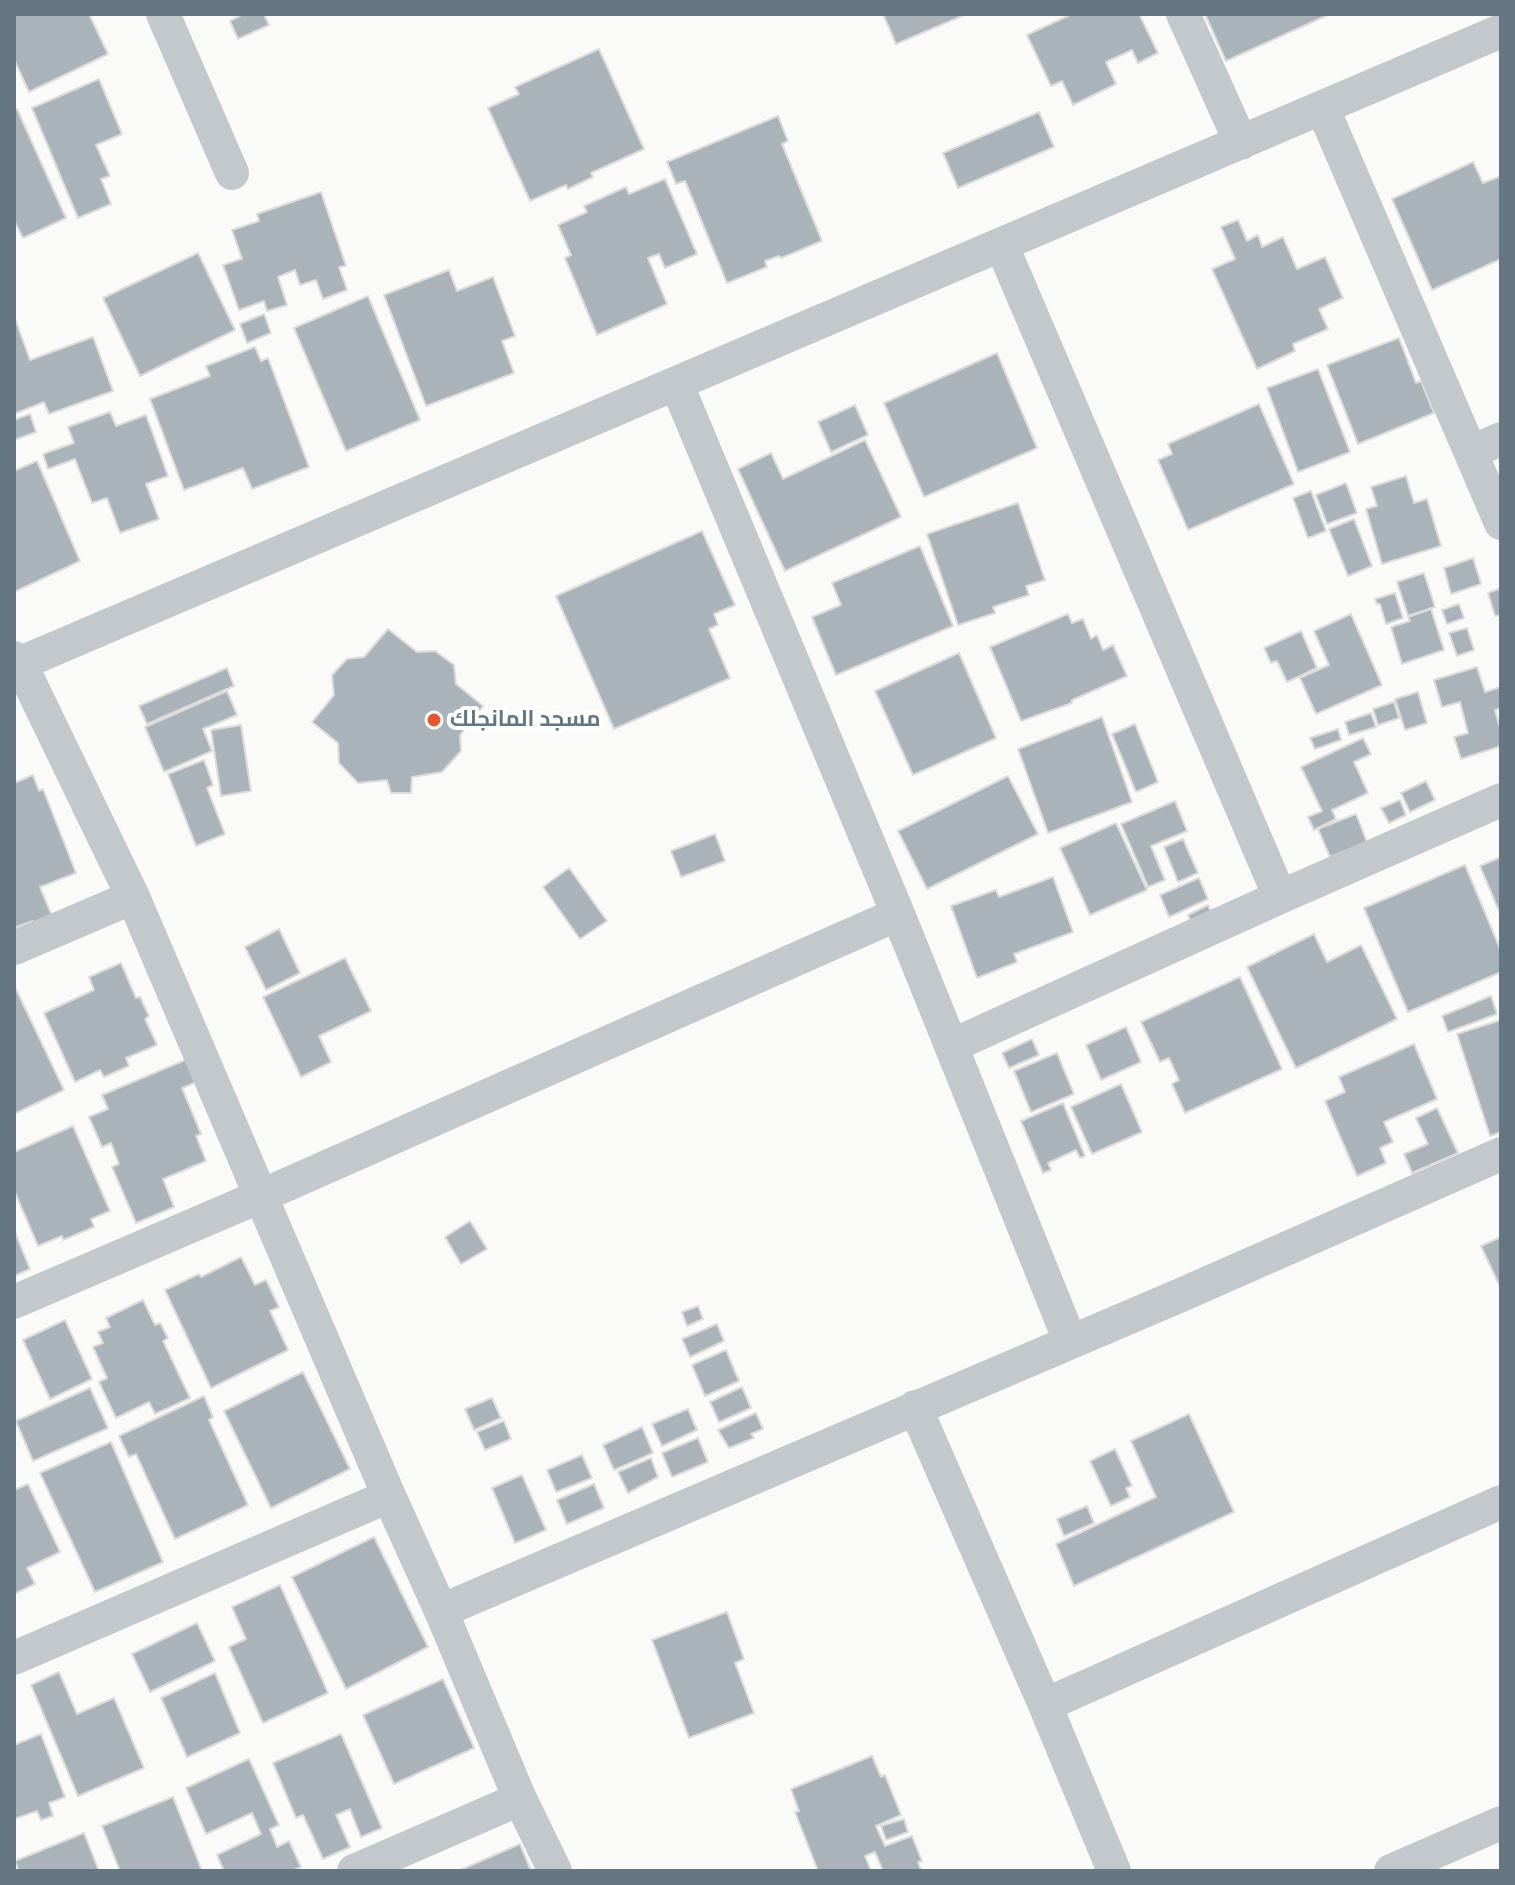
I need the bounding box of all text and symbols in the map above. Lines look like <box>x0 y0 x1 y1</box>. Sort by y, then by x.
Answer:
place label: مسجد المانجلك <box>450 707 601 733</box>
marker: مسجد المانجلك <box>425 711 443 729</box>

